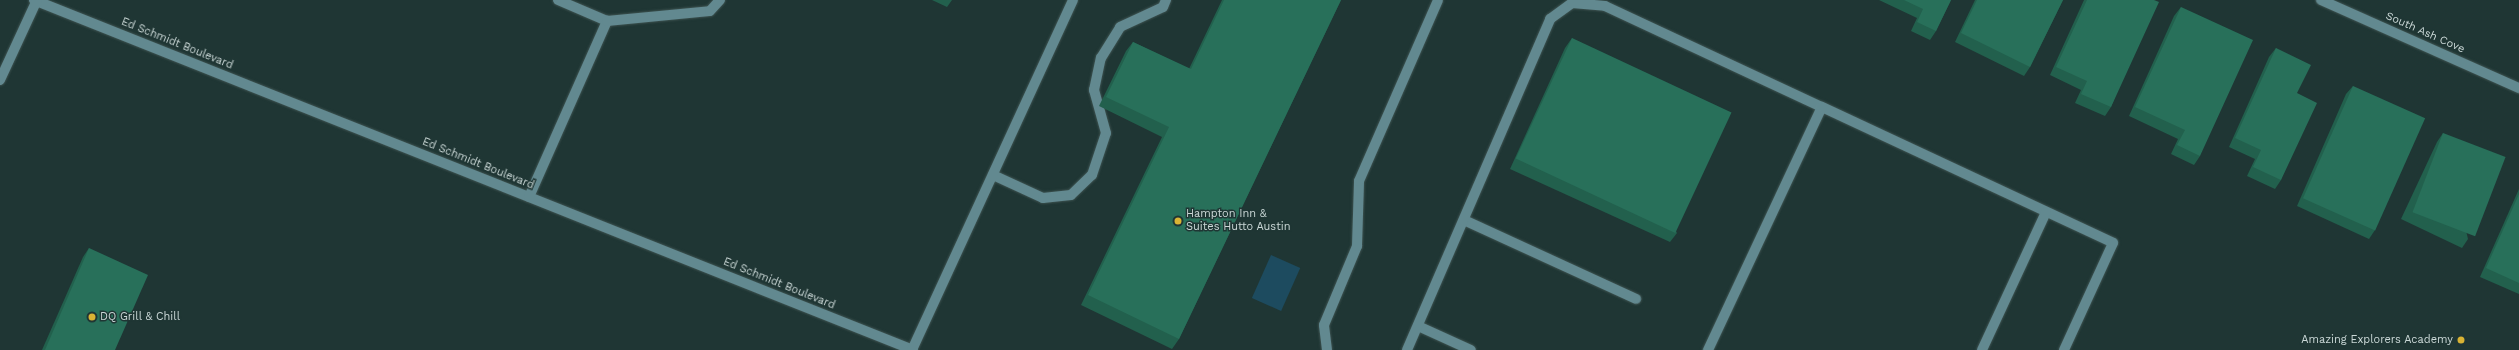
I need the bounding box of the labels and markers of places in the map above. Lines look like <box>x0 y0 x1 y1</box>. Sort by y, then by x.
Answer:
place label: Hampton Inn & Suites Hutto Austin <box>1186 208 1291 234</box>
marker: Hampton Inn & Suites Hutto Austin <box>1173 216 1183 226</box>
place label: DQ Grill & Chill <box>100 310 180 324</box>
marker: DQ Grill & Chill <box>87 312 97 322</box>
place label: Amazing Explorers Academy <box>2301 333 2453 347</box>
marker: Amazing Explorers Academy <box>2456 335 2466 345</box>

